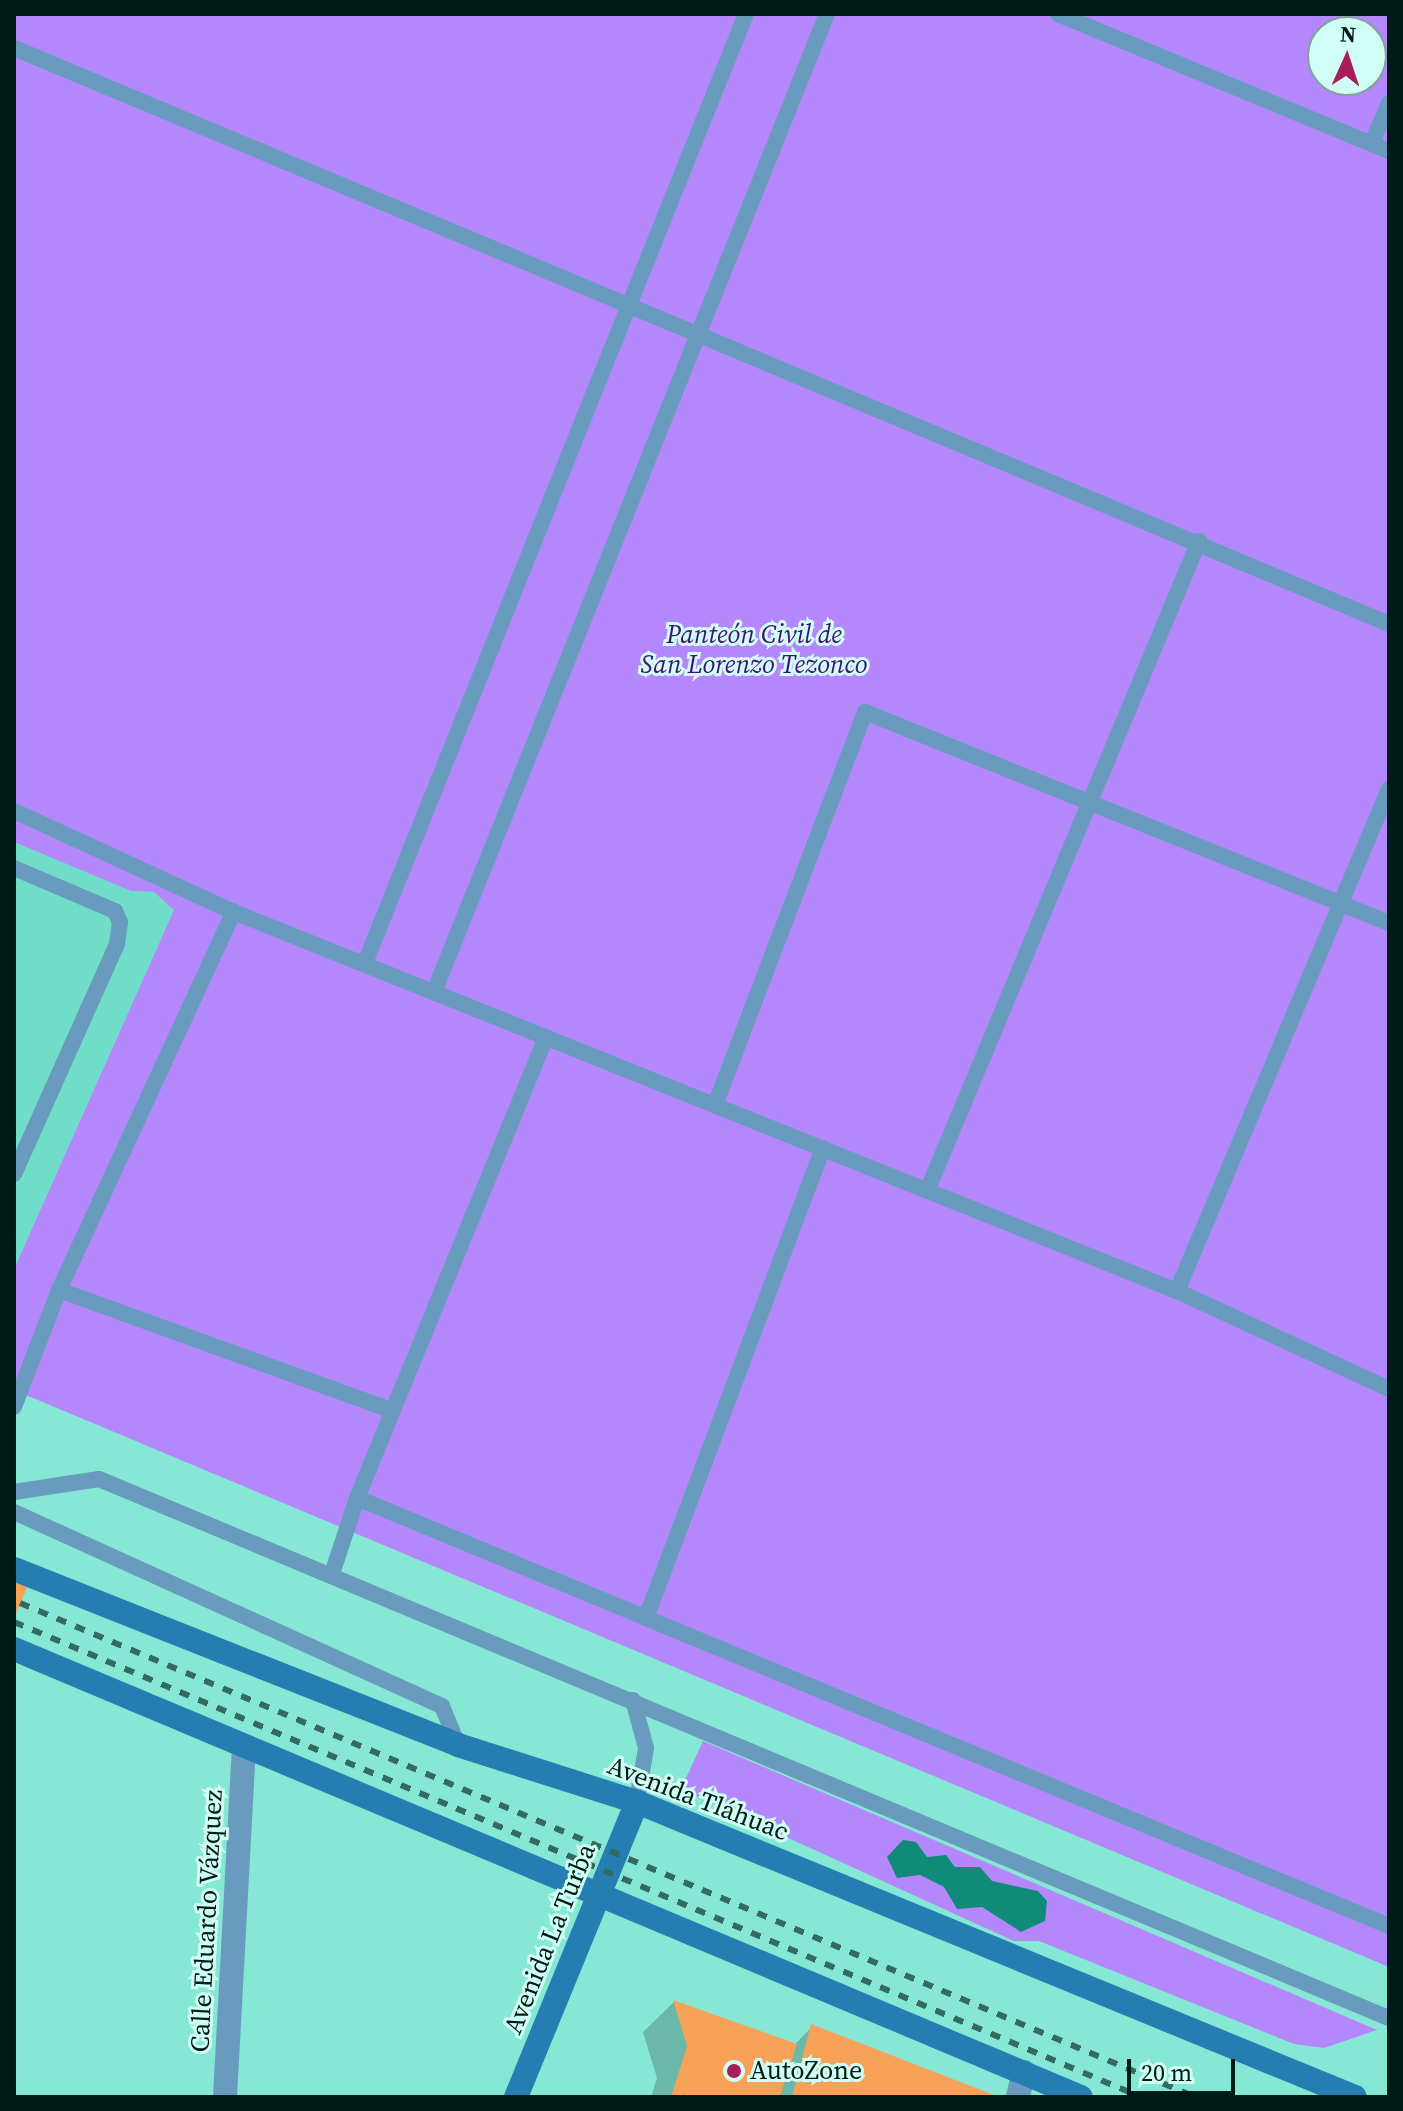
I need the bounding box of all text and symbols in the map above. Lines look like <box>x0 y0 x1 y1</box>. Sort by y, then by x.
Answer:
north arrow <box>1307 16 1387 96</box>
text: N <box>1339 19 1357 49</box>
park label: Panteón Civil de San Lorenzo Tezonco <box>640 619 868 680</box>
street label: Avenida Tláhuac <box>603 1750 793 1848</box>
street label: Calle Eduardo Vázquez <box>185 1789 229 2053</box>
street label: Avenida La Turba <box>498 1839 602 2039</box>
scale bar <box>1131 2043 1239 2093</box>
place label: AutoZone <box>750 2055 862 2087</box>
text: 20 m <box>1141 2056 1192 2089</box>
marker: AutoZone <box>725 2062 743 2080</box>

